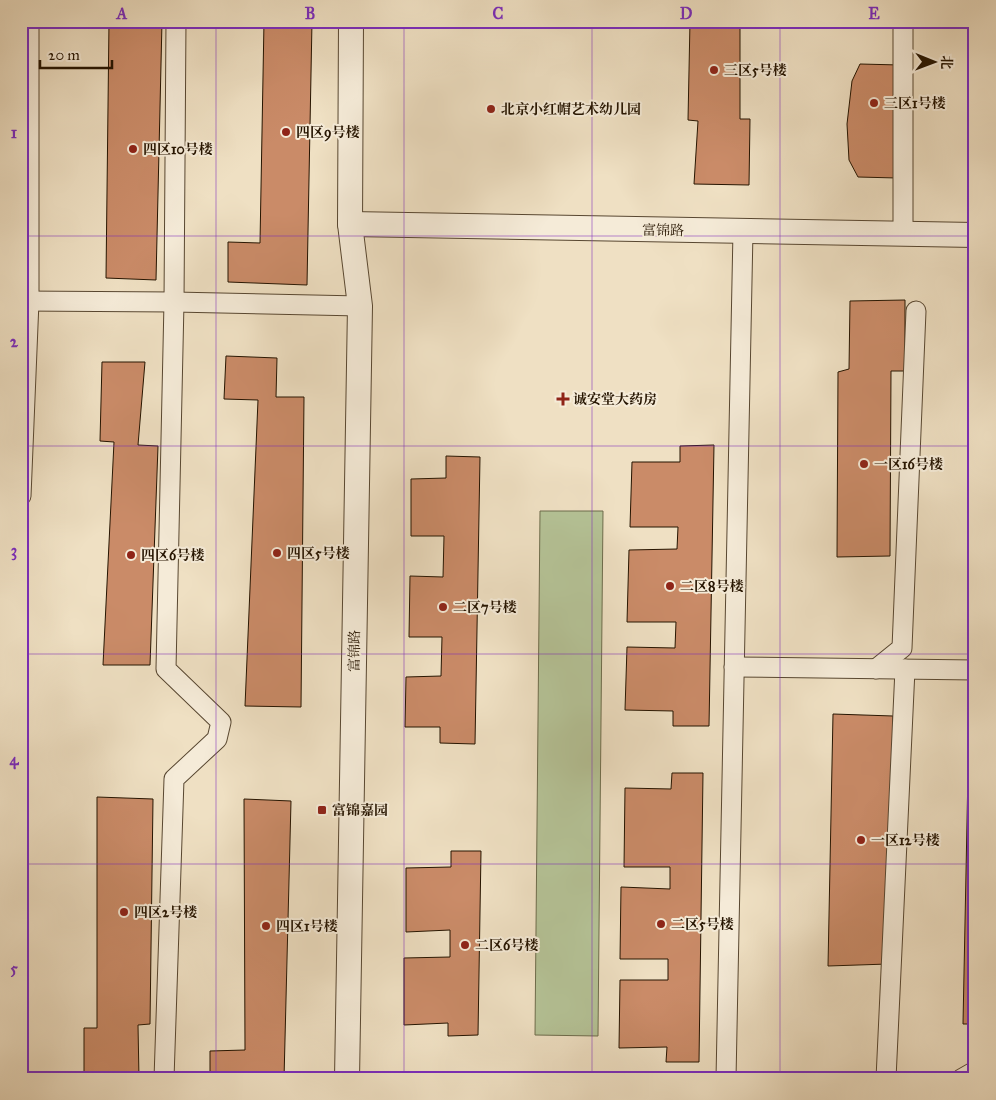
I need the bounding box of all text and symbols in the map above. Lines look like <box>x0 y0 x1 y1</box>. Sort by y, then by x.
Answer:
text: A <box>116 4 128 23</box>
text: B <box>305 4 315 23</box>
text: C <box>493 4 504 23</box>
text: D <box>680 4 693 23</box>
text: E <box>868 4 880 23</box>
scale bar <box>40 38 112 70</box>
north arrow <box>908 38 958 88</box>
text: 20 m <box>48 46 80 64</box>
text: 北 <box>938 55 955 69</box>
place label: 三区5号楼 <box>724 62 787 79</box>
marker: 三区5号楼 <box>708 64 720 76</box>
place label: 三区1号楼 <box>884 95 946 112</box>
marker: 三区1号楼 <box>868 97 880 109</box>
place label: 北京小红帽艺术幼儿园 <box>501 101 641 118</box>
marker: 北京小红帽艺术幼儿园 <box>485 103 497 115</box>
text: 1 <box>11 123 18 142</box>
place label: 四区9号楼 <box>296 124 360 142</box>
marker: 四区9号楼 <box>280 126 292 138</box>
place label: 四区10号楼 <box>143 141 213 158</box>
marker: 四区10号楼 <box>127 143 139 155</box>
street label: 富锦路 <box>642 222 684 239</box>
text: 2 <box>10 332 19 351</box>
place label: 诚安堂大药房 <box>573 391 657 408</box>
marker: 诚安堂大药房 <box>557 393 569 405</box>
place label: 一区16号楼 <box>874 456 943 473</box>
marker: 一区16号楼 <box>858 458 870 470</box>
text: 3 <box>11 541 17 561</box>
place label: 四区5号楼 <box>287 545 350 562</box>
place label: 四区6号楼 <box>141 547 204 564</box>
marker: 四区5号楼 <box>271 547 283 559</box>
marker: 四区6号楼 <box>125 549 137 561</box>
place label: 二区8号楼 <box>680 578 743 595</box>
marker: 二区8号楼 <box>664 580 676 592</box>
place label: 二区7号楼 <box>453 599 516 616</box>
marker: 二区7号楼 <box>437 601 449 613</box>
street label: 富锦路 <box>346 630 363 672</box>
text: 4 <box>10 750 20 770</box>
place label: 富锦嘉园 <box>332 802 388 819</box>
marker: 富锦嘉园 <box>316 804 328 816</box>
place label: 一区12号楼 <box>871 832 939 849</box>
marker: 一区12号楼 <box>855 834 867 846</box>
place label: 四区2号楼 <box>134 904 197 921</box>
marker: 四区2号楼 <box>118 906 130 918</box>
place label: 二区5号楼 <box>671 916 734 933</box>
place label: 四区1号楼 <box>276 918 338 935</box>
marker: 二区5号楼 <box>655 918 667 930</box>
marker: 四区1号楼 <box>260 920 272 932</box>
place label: 二区6号楼 <box>475 937 538 954</box>
marker: 二区6号楼 <box>459 939 471 951</box>
text: 5 <box>10 959 18 978</box>

